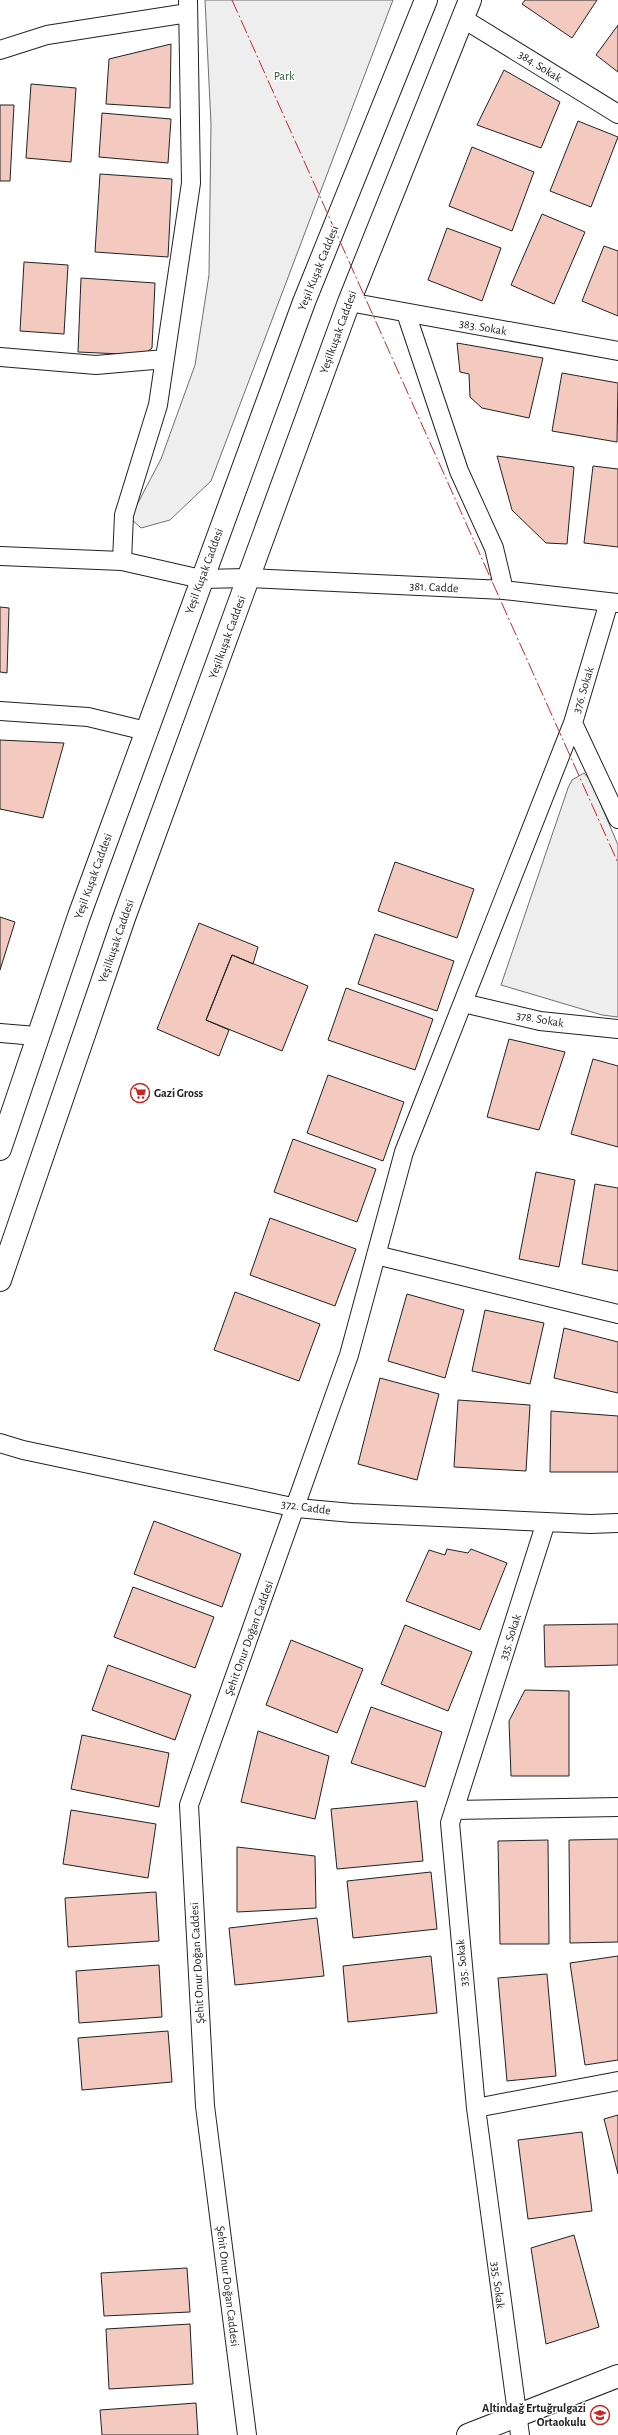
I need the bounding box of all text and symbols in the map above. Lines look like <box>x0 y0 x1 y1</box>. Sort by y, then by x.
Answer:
street label: 384. Sokak <box>516 48 564 84</box>
park label: Park <box>274 70 295 82</box>
street label: Yeşil Kuşak Caddesi <box>296 224 340 312</box>
street label: Yeşilkuşak Caddesi <box>317 289 359 375</box>
street label: 383. Sokak <box>458 317 508 337</box>
street label: Yeşil Kuşak Caddesi <box>183 526 225 616</box>
street label: 381. Cadde <box>409 580 459 594</box>
street label: Yeşilkuşak Caddesi <box>206 594 248 680</box>
street label: 376. Sokak <box>570 665 596 715</box>
street label: Yeşil Kuşak Caddesi <box>72 831 114 921</box>
street label: Yeşilkuşak Caddesi <box>96 898 136 984</box>
street label: 378. Sokak <box>515 1009 565 1029</box>
supermarket icon: Gazi Gross <box>129 1082 151 1104</box>
place label: Gazi Gross <box>154 1087 204 1099</box>
street label: 372. Cadde <box>280 1498 332 1516</box>
street label: Şehit Onur Doğan Caddesi <box>223 1579 275 1697</box>
street label: 335. Sokak <box>497 1612 523 1661</box>
street label: Şehit Onur Doğan Caddesi <box>188 1902 206 2024</box>
street label: 335. Sokak <box>454 1938 470 1987</box>
street label: Şehit Onur Doğan Caddesi <box>215 2225 241 2347</box>
street label: 335. Sokak <box>489 2261 507 2310</box>
place label: Altindağ Ertuğrulgazi Ortaokulu <box>482 2402 587 2428</box>
school or university icon: Altindağ Ertuğrulgazi Ortaokulu <box>589 2404 611 2426</box>

